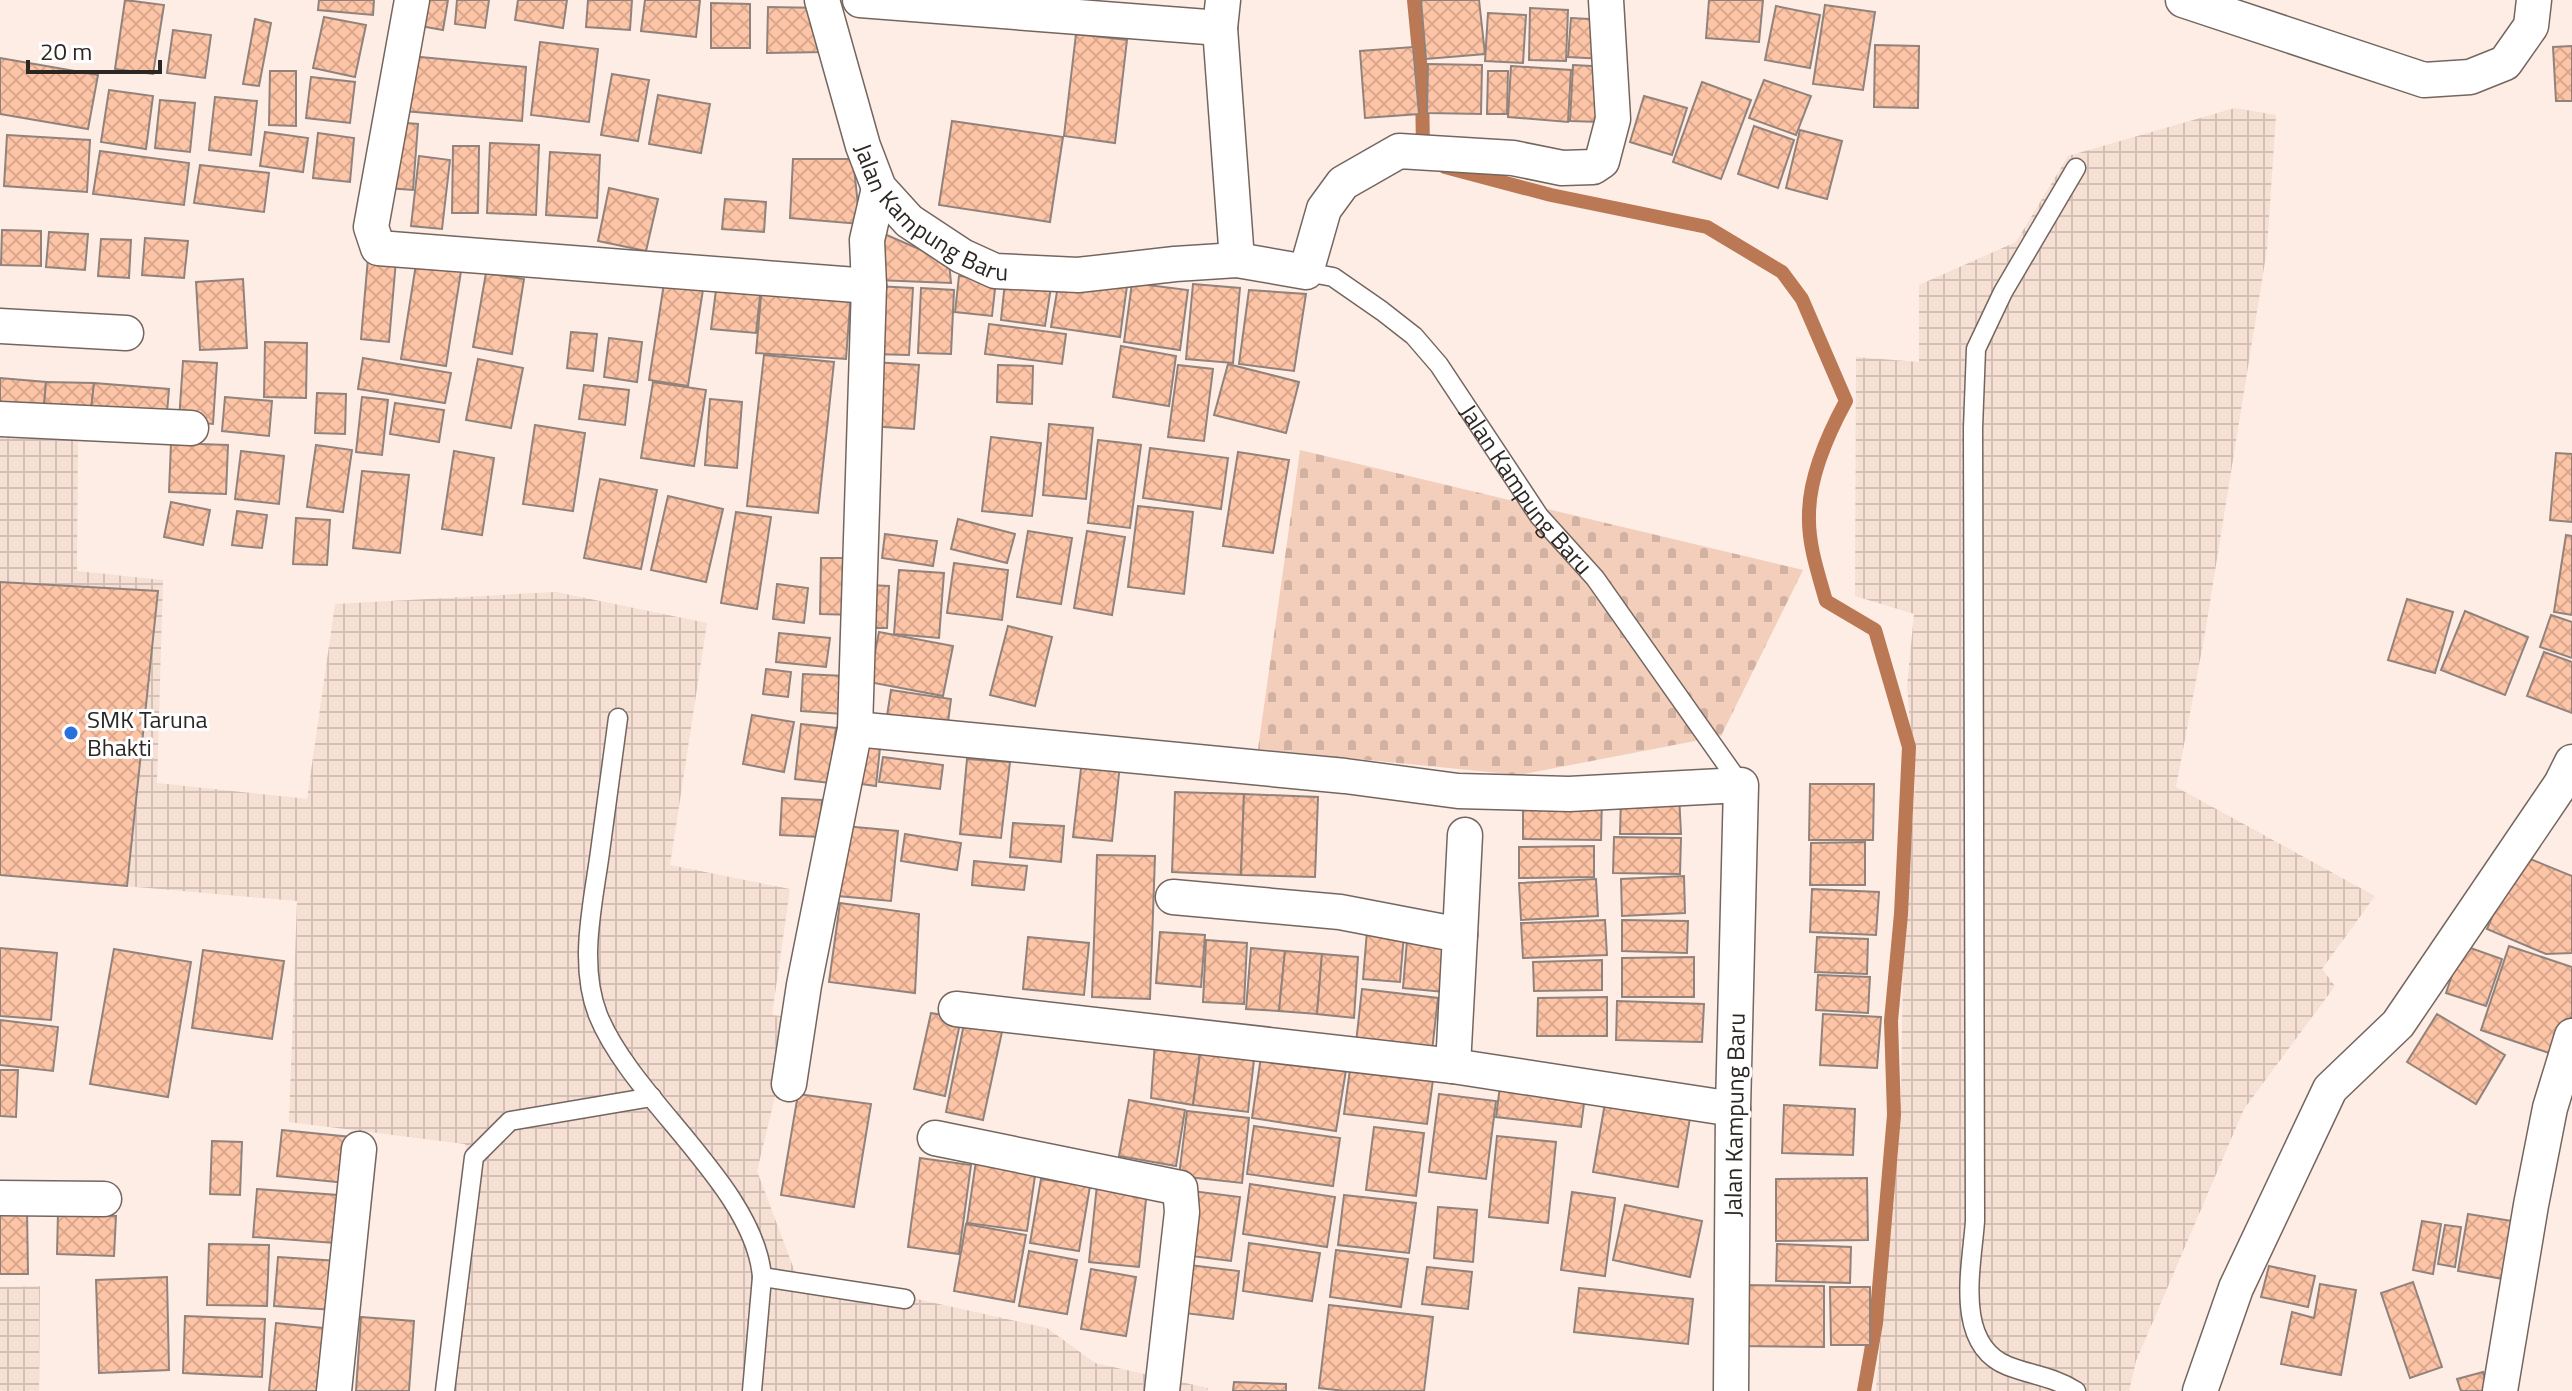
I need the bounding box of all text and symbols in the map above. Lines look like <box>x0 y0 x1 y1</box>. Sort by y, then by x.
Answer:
scale bar <box>28 24 160 74</box>
text: 20 m <box>40 33 92 69</box>
street label: Jalan Kampung Baru <box>846 138 1009 290</box>
street label: Jalan Kampung Baru <box>1452 397 1601 582</box>
place label: SMK Taruna Bhakti <box>87 701 208 765</box>
marker: SMK Taruna Bhakti <box>62 724 80 742</box>
street label: Jalan Kampung Baru <box>1714 1013 1754 1217</box>

